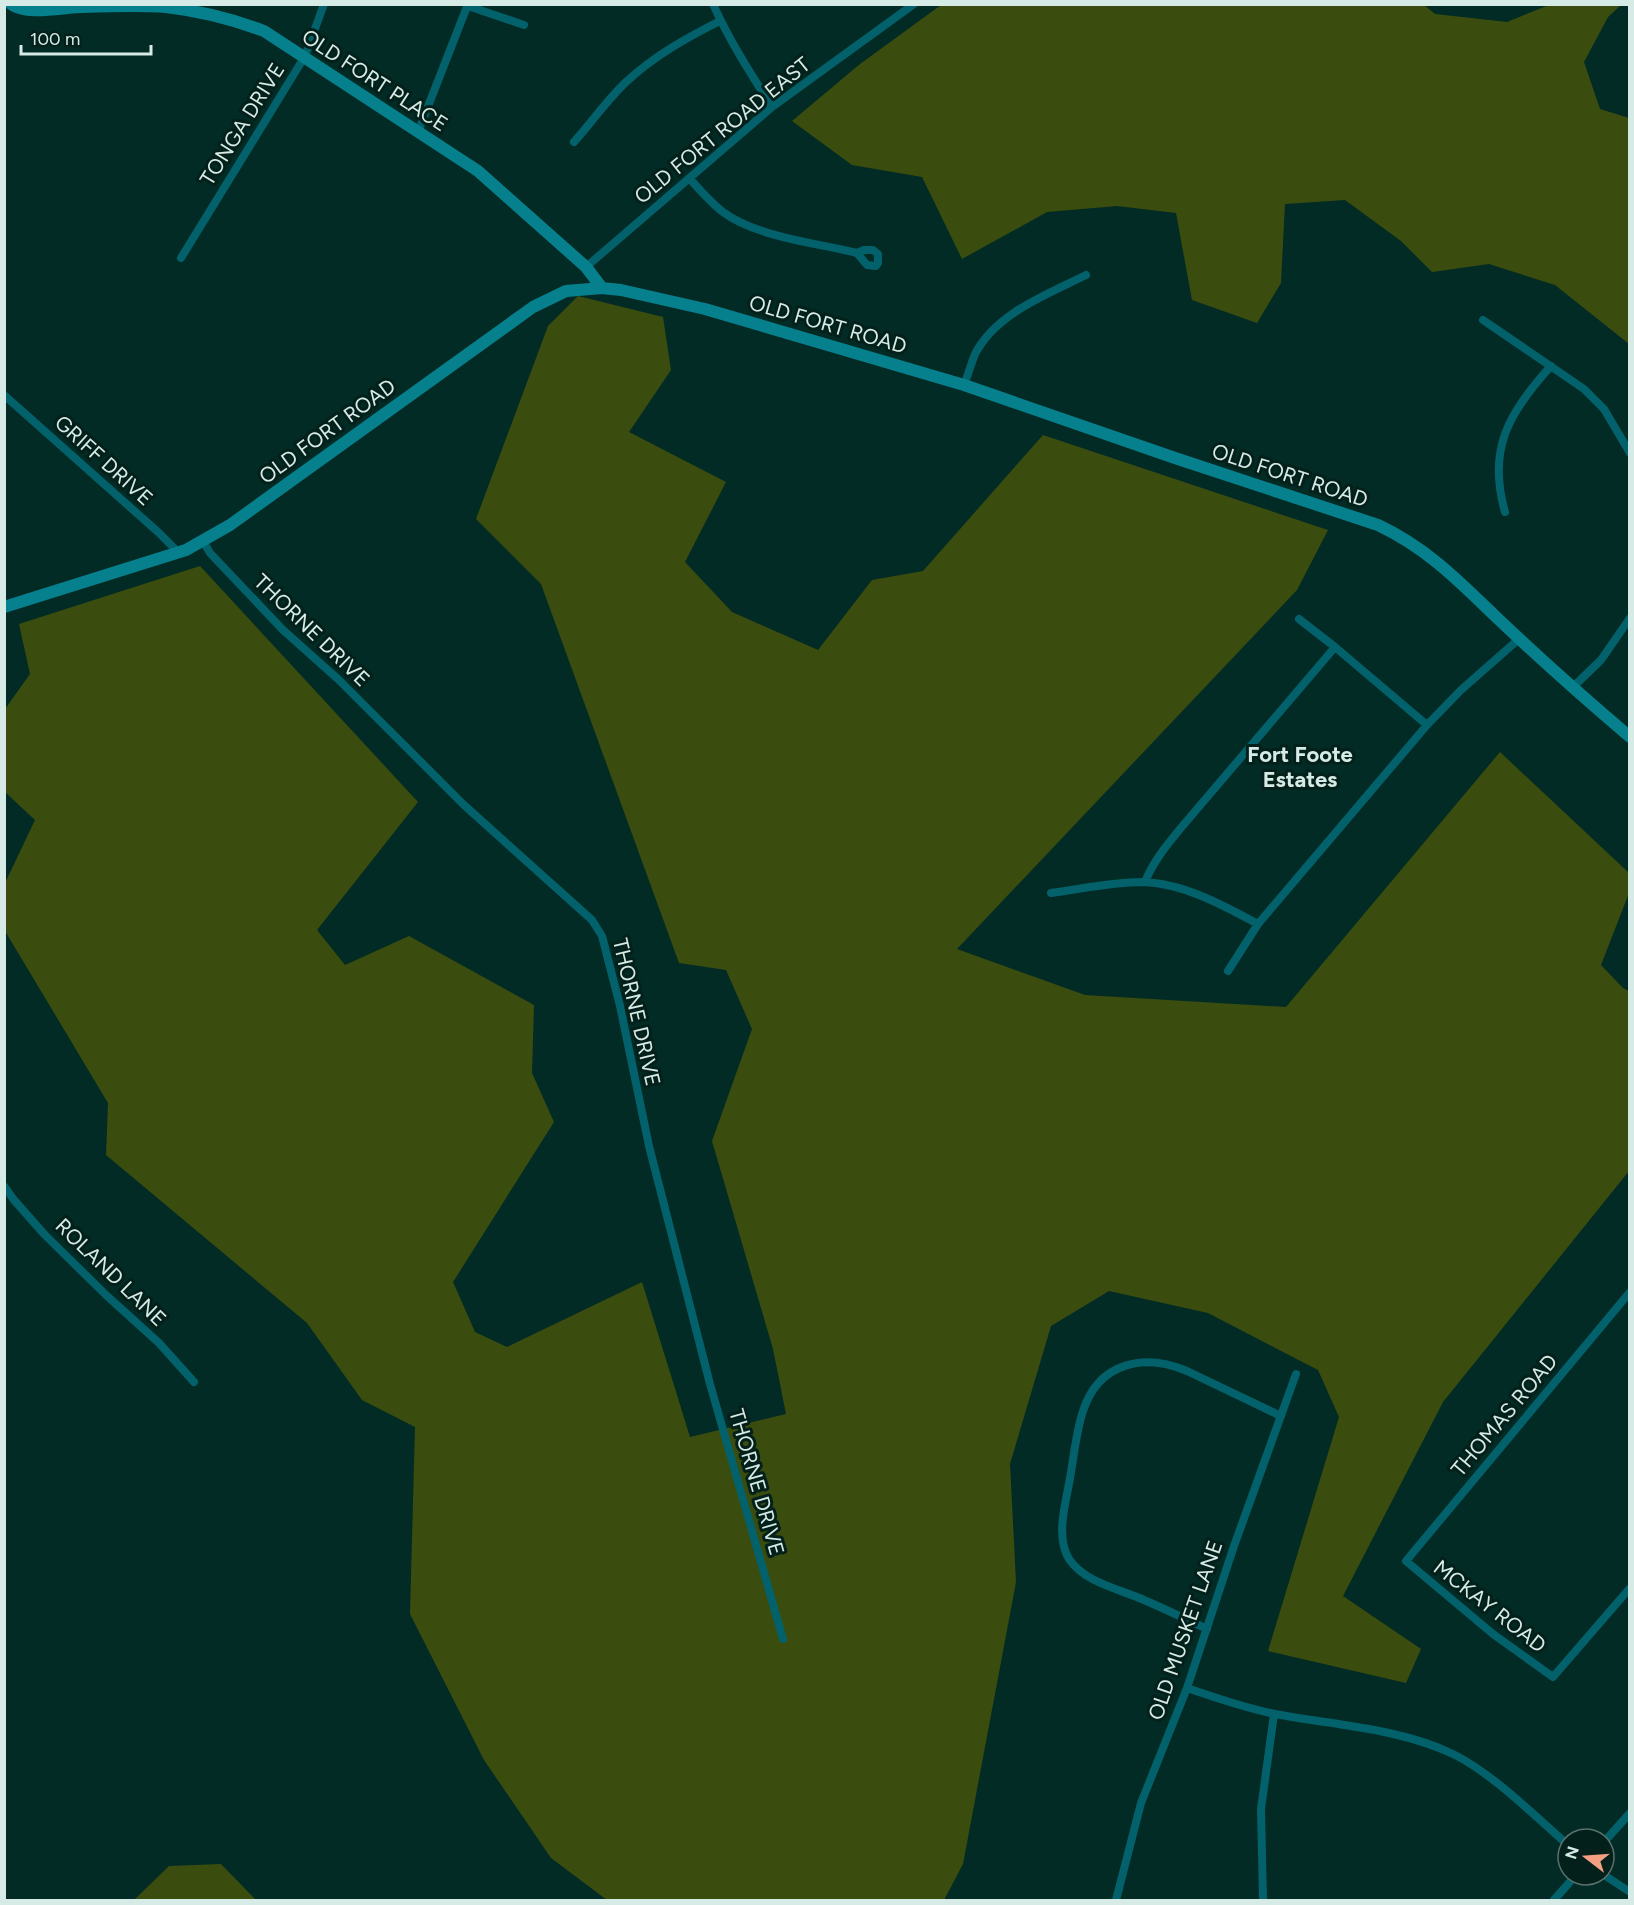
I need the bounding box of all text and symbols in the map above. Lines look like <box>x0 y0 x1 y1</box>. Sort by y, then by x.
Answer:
scale bar <box>21 18 152 56</box>
street label: OLD FORT PLACE <box>297 24 453 136</box>
text: 100 m <box>30 28 80 50</box>
street label: OLD FORT ROAD EAST <box>629 51 815 209</box>
street label: TONGA DRIVE <box>194 58 290 190</box>
street label: OLD FORT ROAD <box>746 290 910 358</box>
street label: OLD FORT ROAD <box>254 373 400 489</box>
street label: GRIFF DRIVE <box>50 410 158 510</box>
street label: OLD FORT ROAD <box>1209 438 1371 512</box>
street label: THORNE DRIVE <box>249 569 375 691</box>
district label: Fort Foote Estates <box>1247 741 1353 793</box>
street label: THORNE DRIVE <box>608 936 666 1088</box>
street label: ROLAND LANE <box>50 1213 172 1331</box>
street label: THOMAS ROAD <box>1446 1349 1562 1481</box>
street label: THORNE DRIVE <box>724 1406 790 1558</box>
street label: OLD MUSKET LANE <box>1143 1537 1227 1723</box>
street label: MCKAY ROAD <box>1429 1554 1551 1658</box>
north arrow <box>1556 1827 1616 1887</box>
text: N <box>1561 1844 1583 1861</box>

